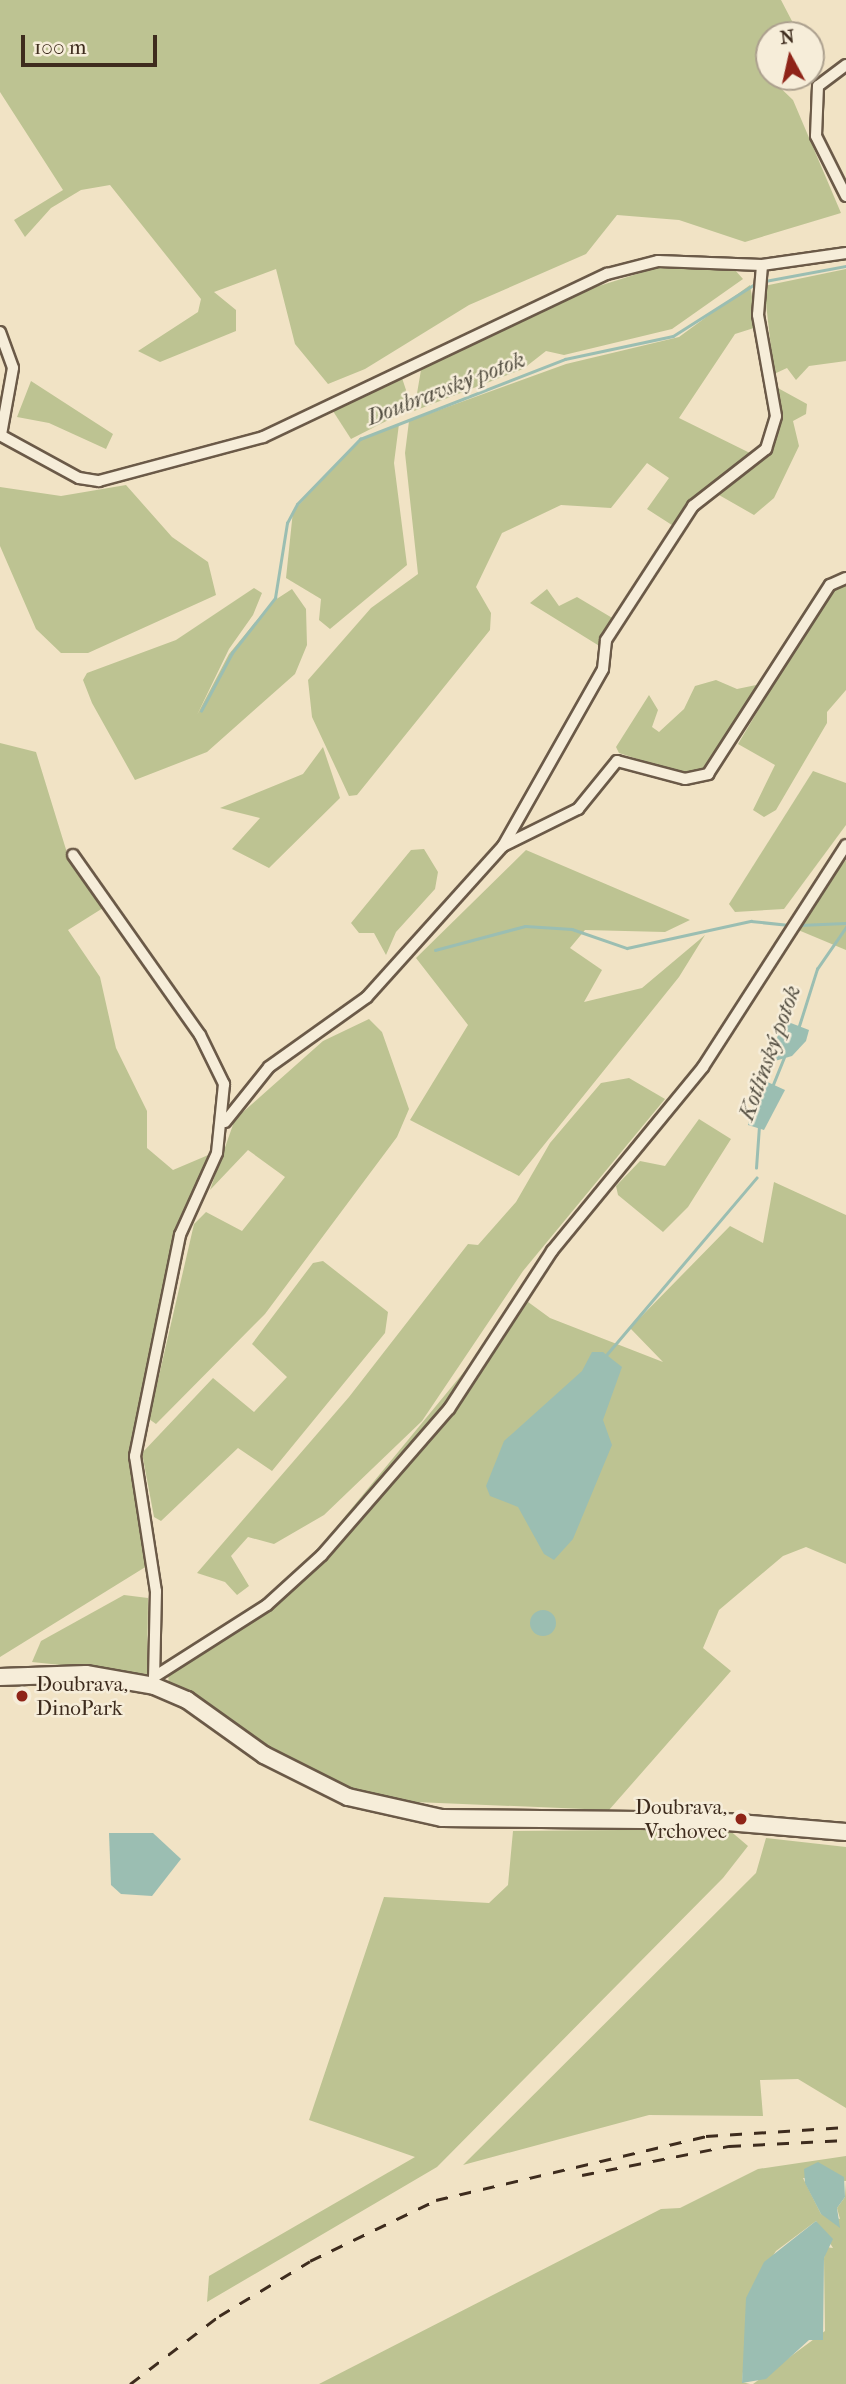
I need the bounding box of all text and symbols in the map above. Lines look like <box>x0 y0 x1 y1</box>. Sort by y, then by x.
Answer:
scale bar <box>24 21 161 65</box>
north arrow <box>755 21 825 91</box>
text: N <box>779 25 796 49</box>
text: 100 m <box>34 35 87 59</box>
water label: Doubravský potok <box>363 346 529 432</box>
water label: Kotlinský potok <box>733 982 807 1124</box>
place label: Doubrava, DinoPark <box>36 1671 128 1721</box>
marker: Doubrava, DinoPark <box>14 1688 30 1704</box>
place label: Doubrava, Vrchovec <box>635 1794 727 1844</box>
marker: Doubrava, Vrchovec <box>733 1811 749 1827</box>

